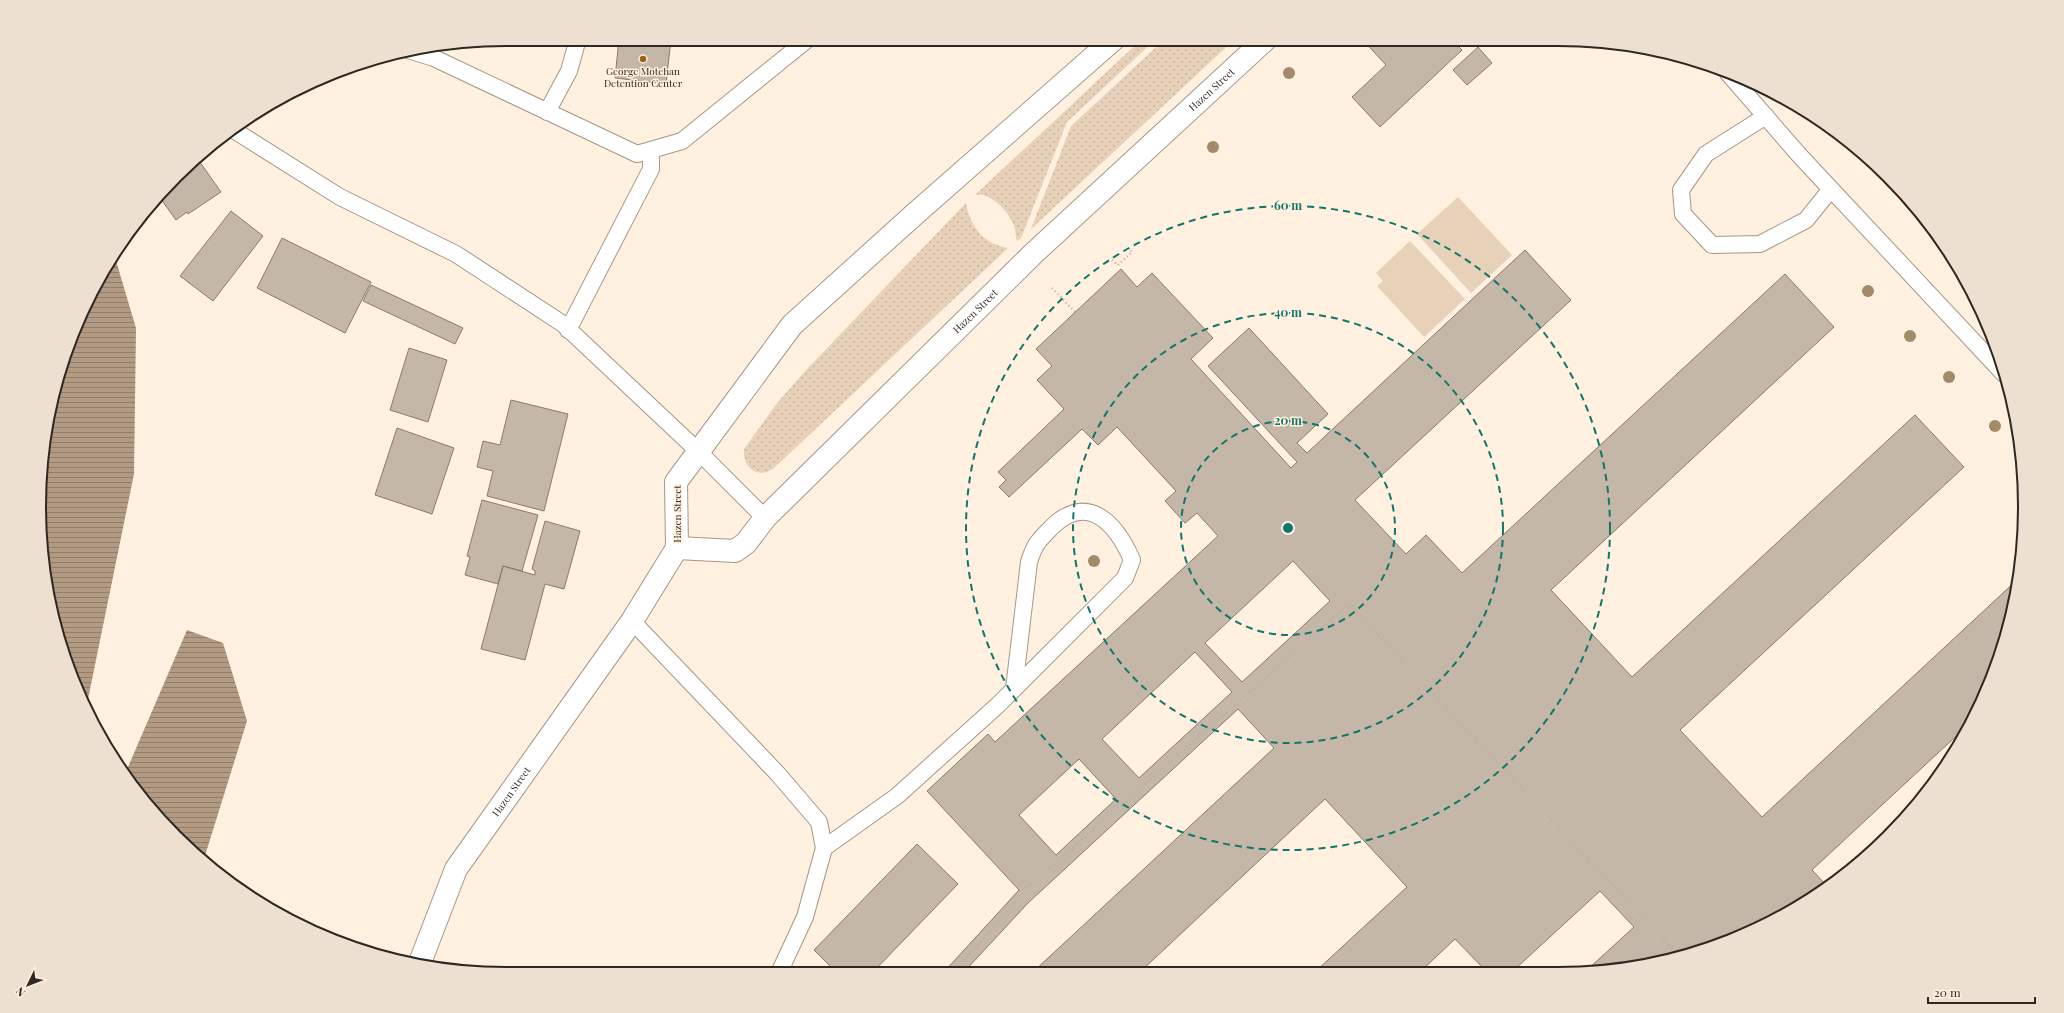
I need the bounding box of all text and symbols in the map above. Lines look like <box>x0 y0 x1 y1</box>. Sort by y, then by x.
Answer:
marker: George Motchan Detention Center <box>638 54 648 64</box>
place label: George Motchan Detention Center <box>604 64 683 90</box>
street label: Hazen Street <box>1185 64 1238 114</box>
text: 60 m <box>1274 197 1302 213</box>
street label: Hazen Street <box>950 285 1001 336</box>
text: 40 m <box>1274 304 1302 320</box>
text: 20 m <box>1274 412 1302 428</box>
street label: Hazen Street <box>670 485 684 543</box>
centre of rings <box>1281 521 1295 535</box>
street label: Hazen Street <box>489 763 534 819</box>
north arrow <box>8 965 48 1005</box>
scale bar <box>1928 979 2035 1005</box>
text: N <box>12 984 29 1000</box>
text: 20 m <box>1934 984 1961 1000</box>

